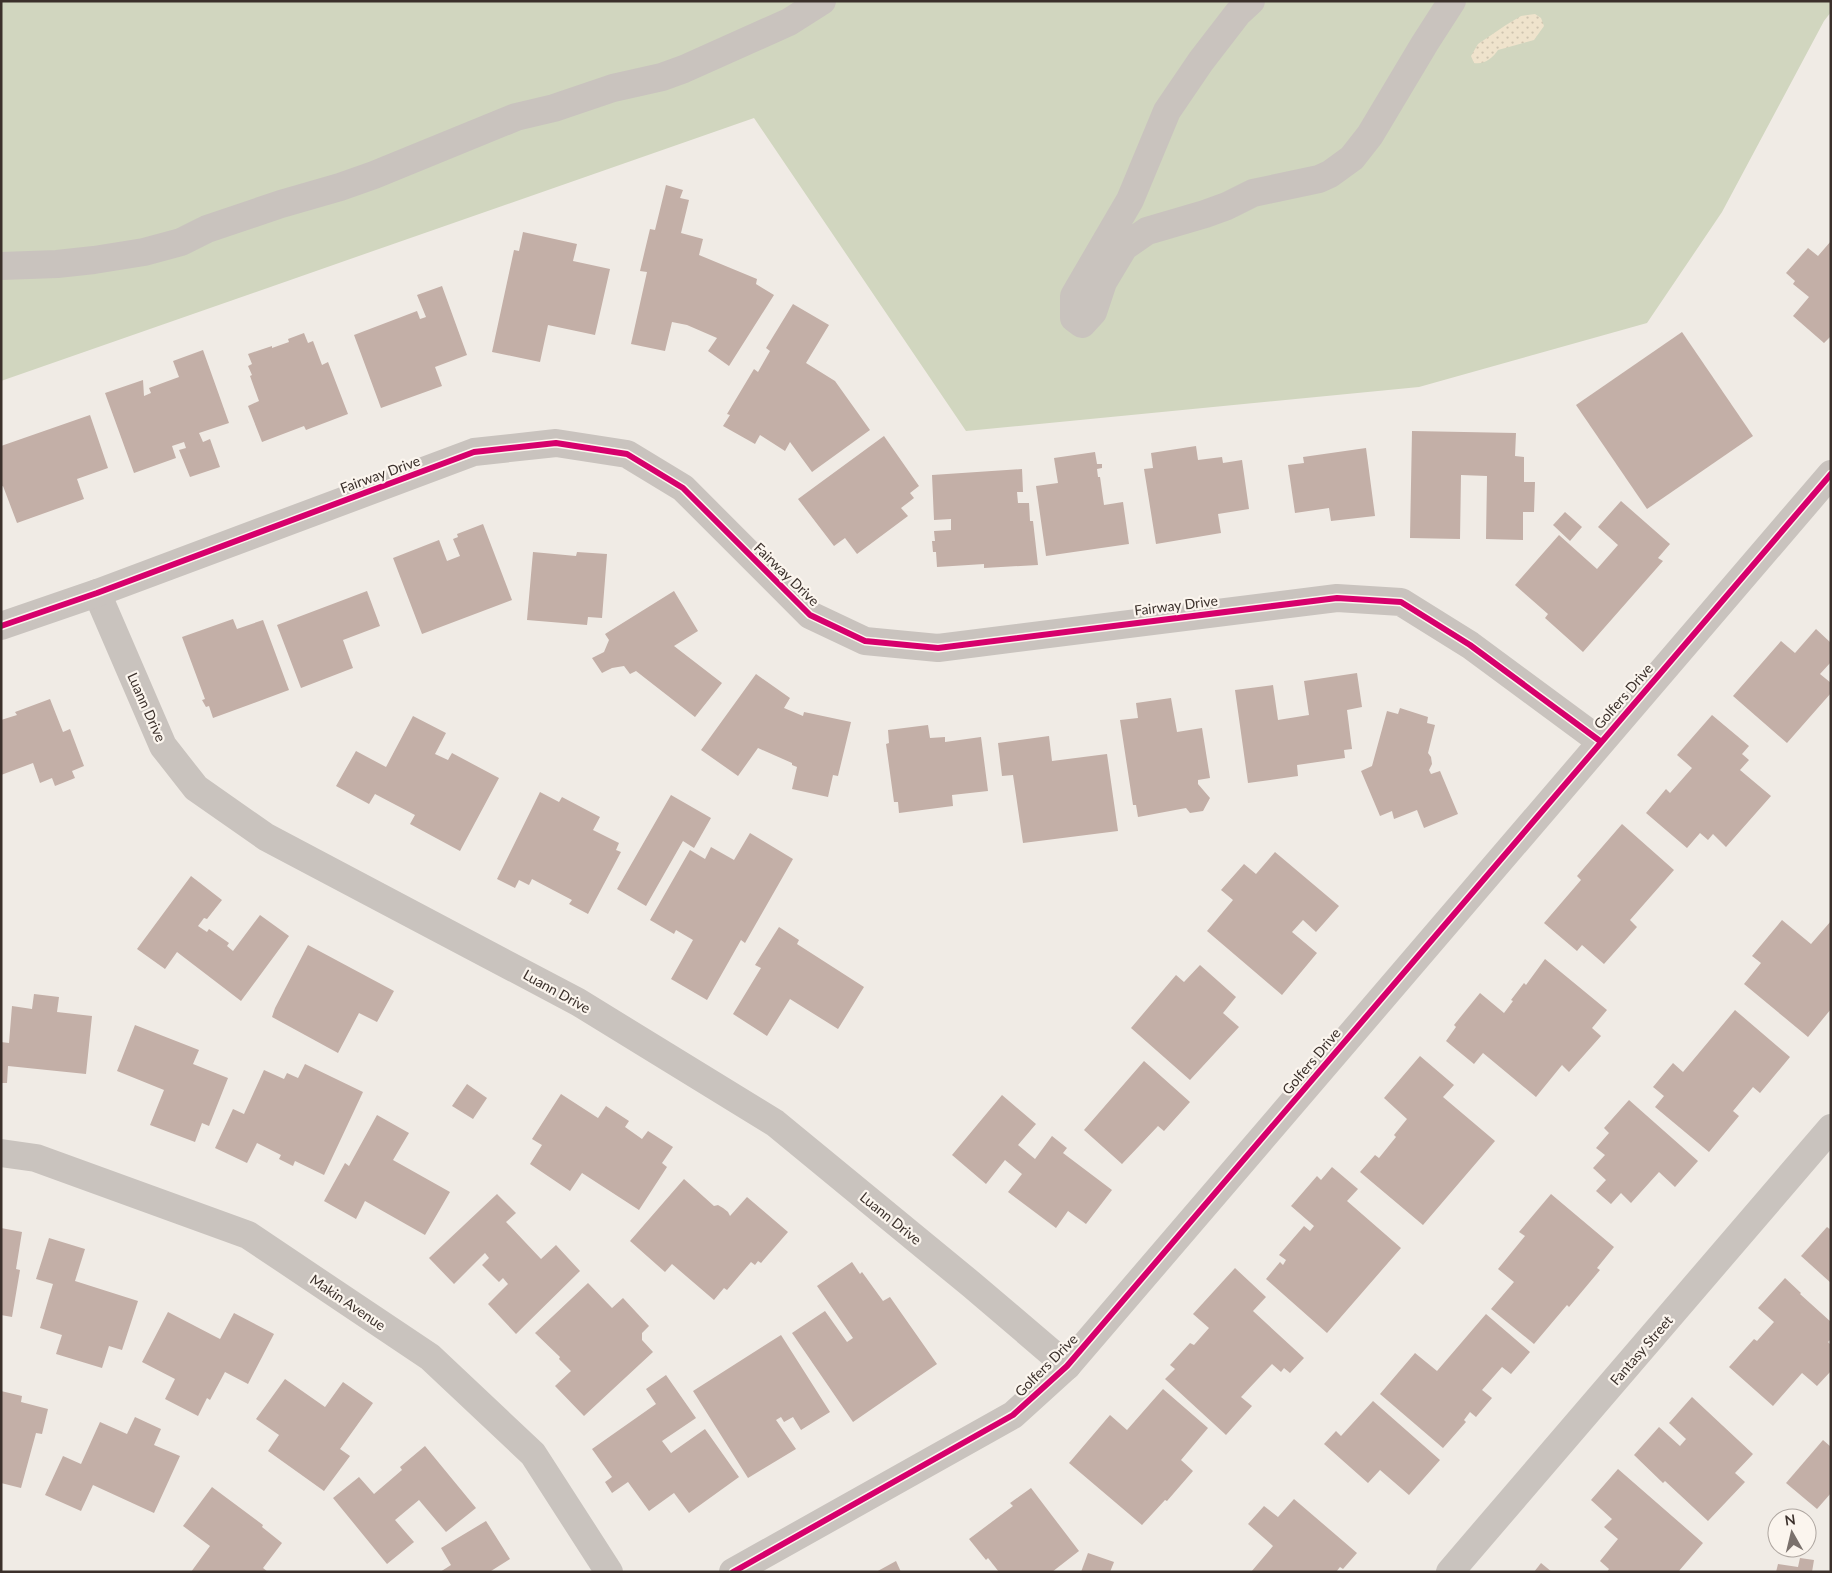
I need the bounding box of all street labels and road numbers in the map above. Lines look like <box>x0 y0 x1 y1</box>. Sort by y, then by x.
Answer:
street label: Fairway Drive <box>338 452 422 496</box>
street label: Fairway Drive <box>751 539 823 609</box>
street label: Fairway Drive <box>1133 591 1219 619</box>
street label: Golfers Drive <box>1590 660 1656 732</box>
street label: Luann Drive <box>124 670 170 744</box>
street label: Luann Drive <box>520 966 594 1016</box>
street label: Golfers Drive <box>1278 1024 1344 1098</box>
street label: Luann Drive <box>857 1188 925 1248</box>
street label: Makin Avenue <box>307 1270 389 1334</box>
street label: Fantasy Street <box>1606 1312 1676 1388</box>
street label: Golfers Drive <box>1011 1330 1081 1400</box>

